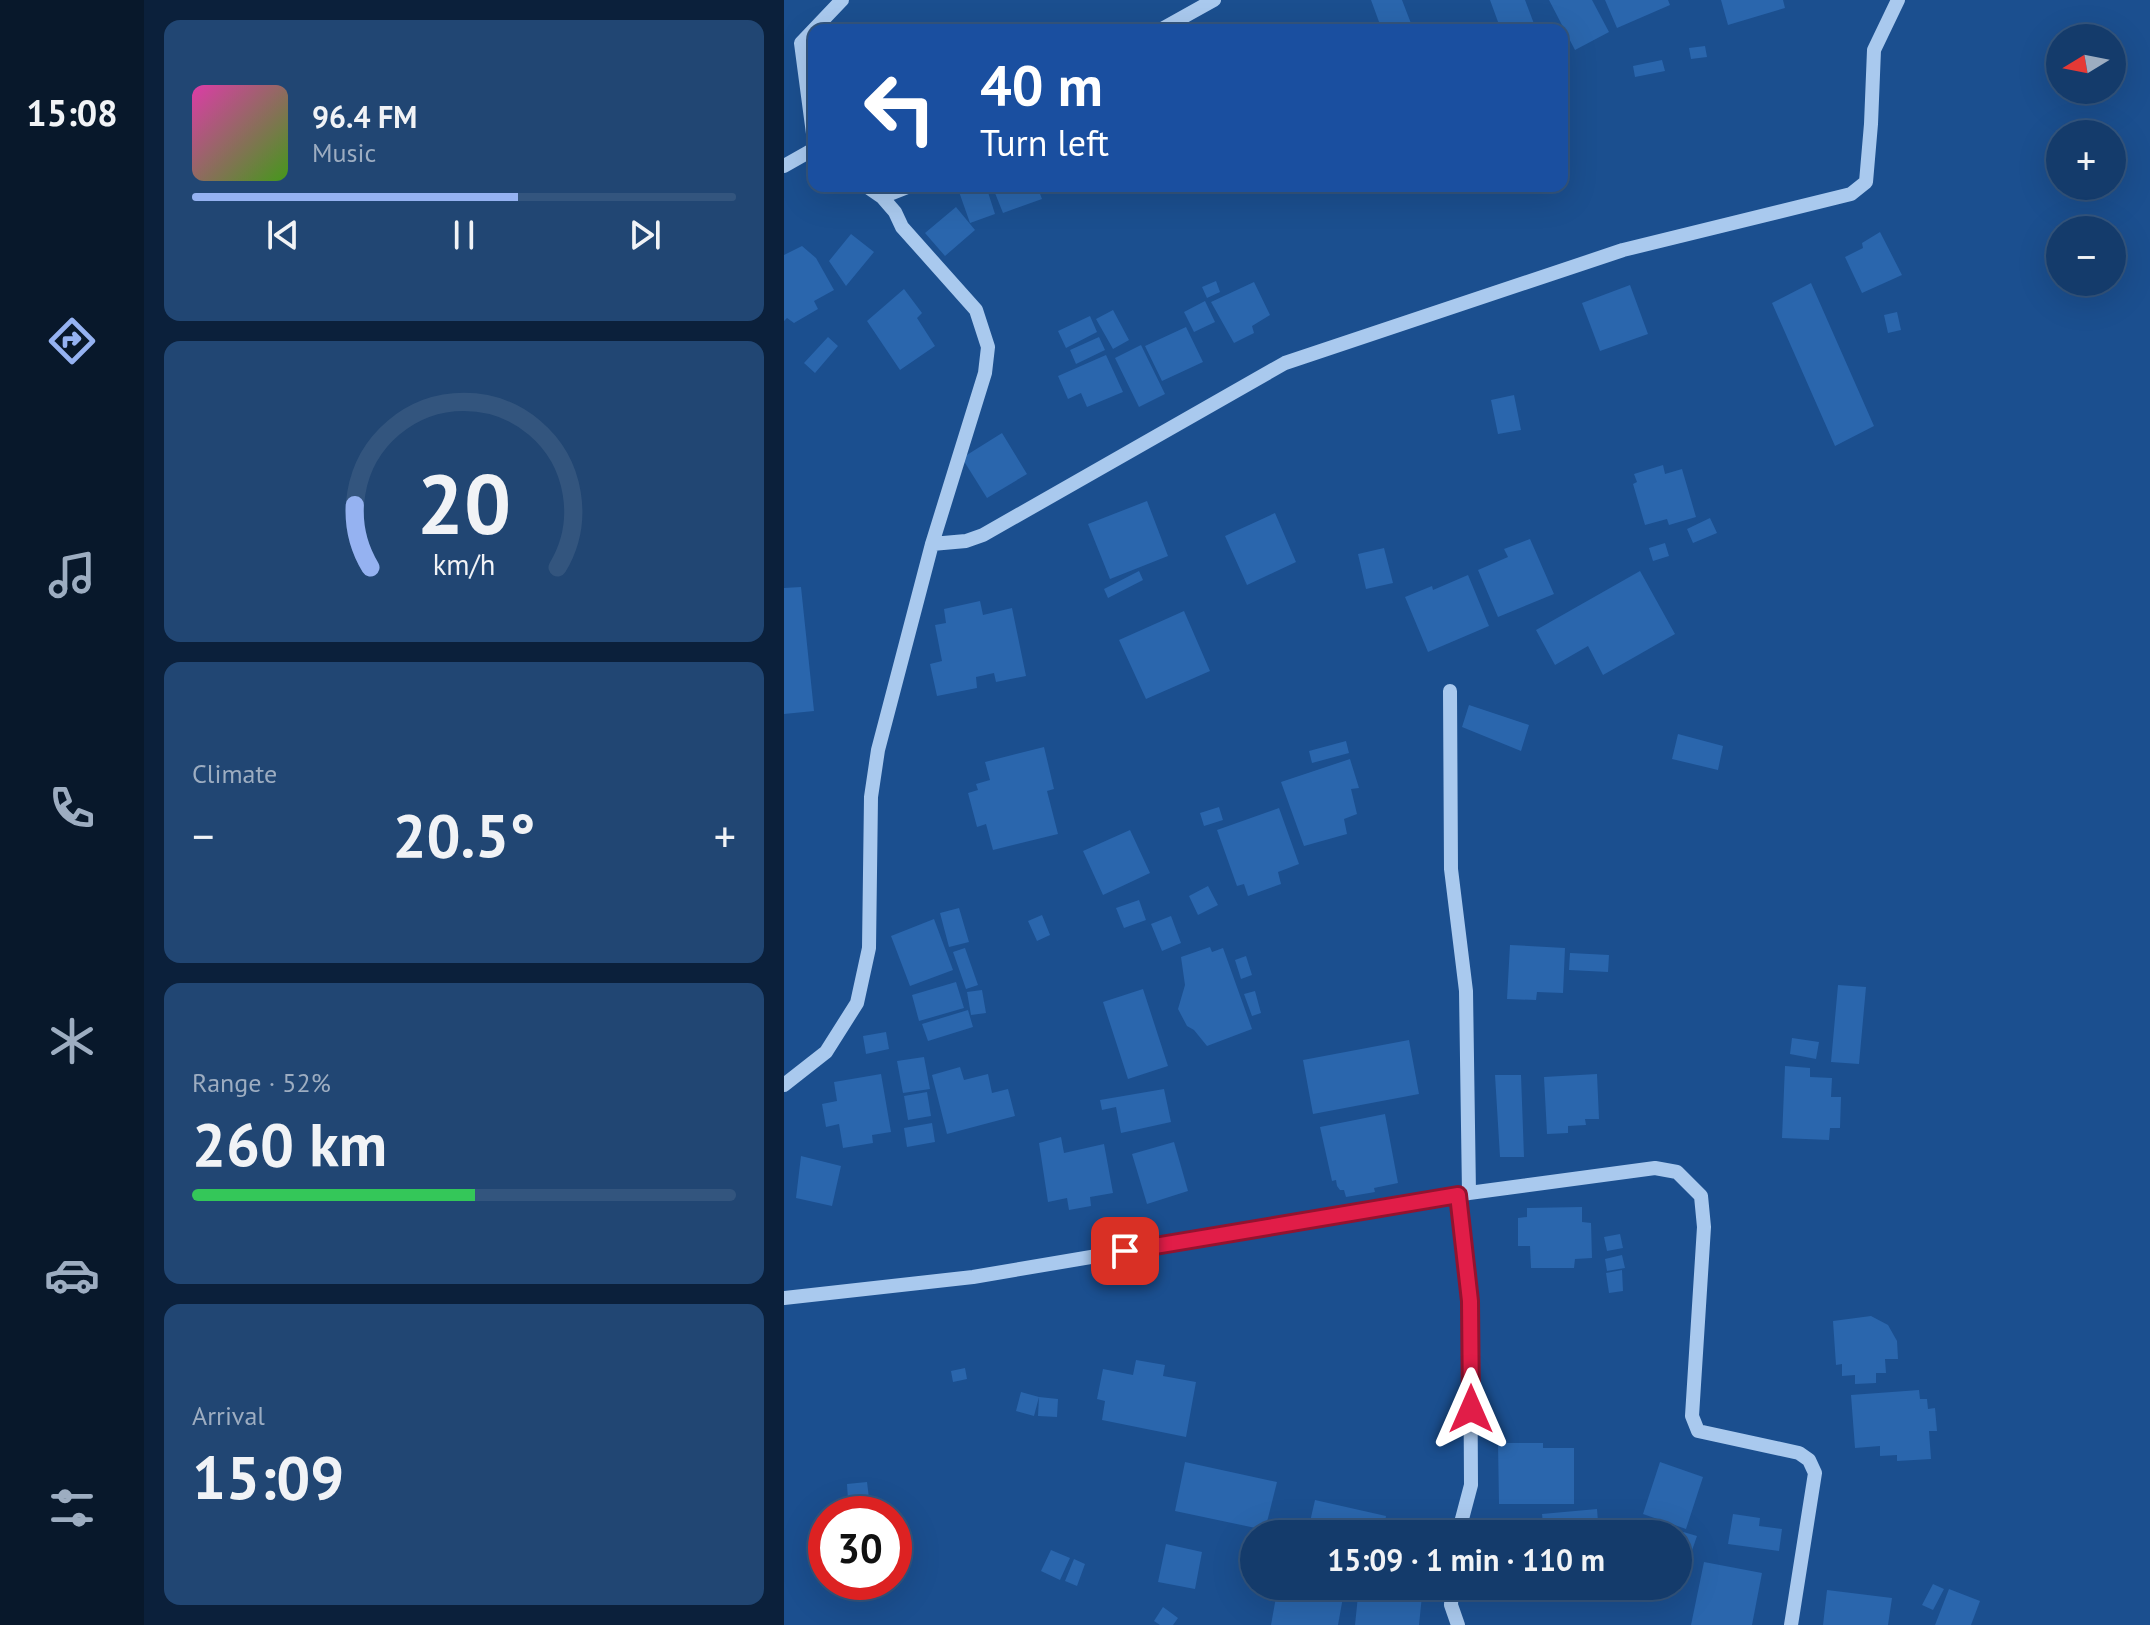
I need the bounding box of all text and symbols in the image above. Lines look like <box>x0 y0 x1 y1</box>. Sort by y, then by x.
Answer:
north arrow <box>2046 24 2126 104</box>
map controls <box>2046 24 2126 296</box>
text: 40 m <box>980 49 1103 121</box>
icon: left <box>848 56 952 160</box>
text: 15:08 <box>26 89 118 136</box>
text: 96.4 FM <box>312 97 417 136</box>
text: Turn left <box>980 119 1109 166</box>
button: + <box>2046 120 2126 200</box>
text: Music <box>312 136 376 169</box>
icon: previous <box>261 213 305 257</box>
icon: pause <box>442 213 486 257</box>
icon: next <box>623 213 667 257</box>
button: − <box>2046 216 2126 296</box>
icon: directions <box>44 313 100 369</box>
text: 20 <box>417 448 511 556</box>
text: km/h <box>433 546 495 583</box>
icon: music <box>44 547 100 603</box>
text: Climate <box>192 757 277 790</box>
icon: phone <box>44 780 100 836</box>
text: 20.5° <box>392 796 536 874</box>
text: − <box>192 807 214 864</box>
text: + <box>714 807 736 864</box>
icon: climate <box>44 1013 100 1069</box>
text: Range · 52% <box>192 1066 331 1099</box>
text: 260 km <box>192 1105 387 1183</box>
pin <box>1091 1217 1159 1285</box>
icon: arrive <box>1103 1229 1147 1273</box>
icon: car <box>44 1247 100 1303</box>
position arrow <box>1429 1367 1513 1451</box>
text: Arrival <box>192 1399 265 1432</box>
text: 15:09 <box>192 1438 344 1516</box>
icon: filters <box>44 1480 100 1536</box>
speed limit sign: 30 <box>808 1496 912 1600</box>
text: 15:09 · 1 min · 110 m <box>1327 1540 1605 1579</box>

